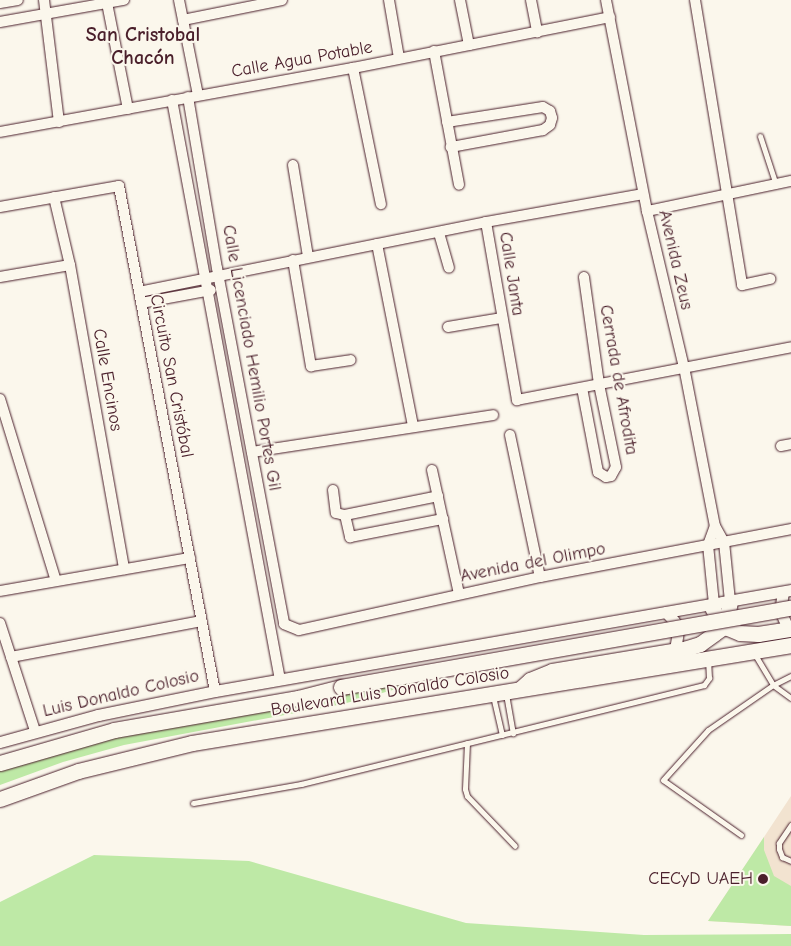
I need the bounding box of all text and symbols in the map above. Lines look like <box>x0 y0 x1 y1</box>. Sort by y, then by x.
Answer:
district label: San Cristobal Chacón <box>86 23 200 70</box>
street label: Calle Agua Potable <box>230 37 374 83</box>
street label: Avenida Zeus <box>653 208 697 312</box>
street label: Calle Licenciado Hemilio Portes Gil <box>217 223 285 493</box>
street label: Calle Janta <box>494 231 528 317</box>
street label: Circuito San Cristóbal <box>145 293 197 459</box>
street label: Cerrada de Afrodita <box>594 303 642 457</box>
street label: Calle Encinos <box>87 327 127 433</box>
street label: Avenida del Olimpo <box>458 538 608 588</box>
street label: Boulevard Luis Donaldo Colosio <box>269 662 511 722</box>
street label: Luis Donaldo Colosio <box>41 666 201 722</box>
place label: CECyD UAEH <box>648 868 753 890</box>
marker: CECyD UAEH <box>757 873 769 885</box>

